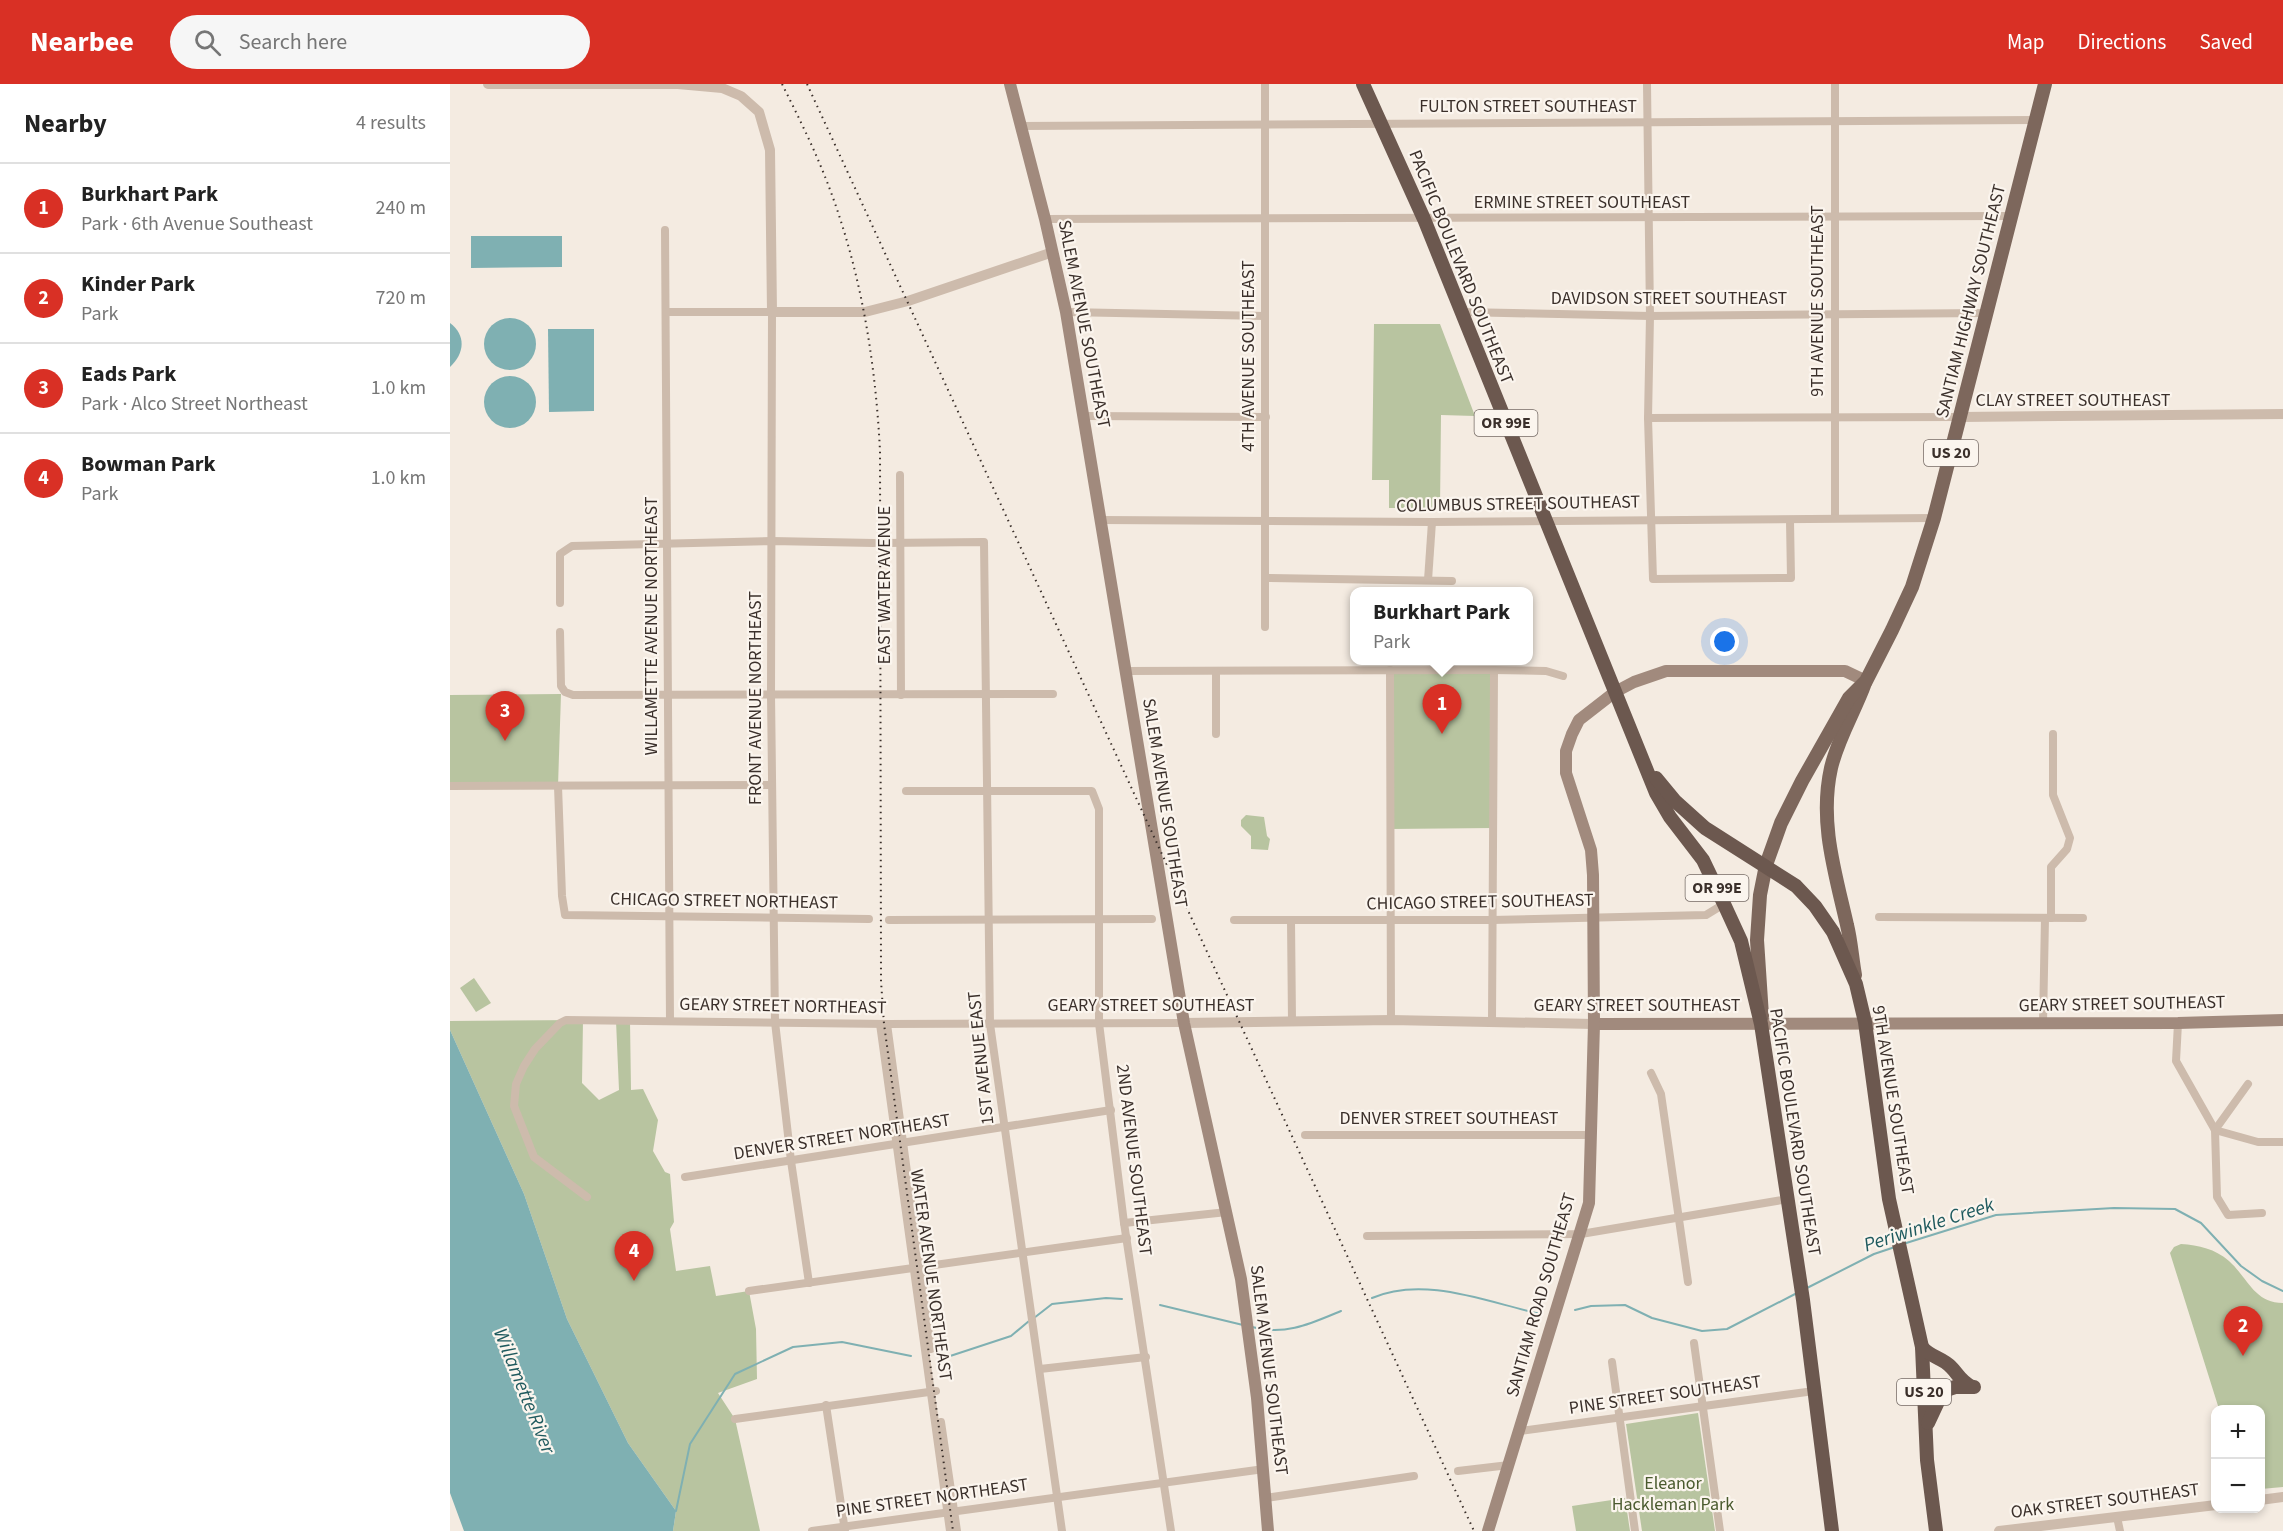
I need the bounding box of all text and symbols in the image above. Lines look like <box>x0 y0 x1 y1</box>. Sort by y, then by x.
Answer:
search box <box>170 15 590 69</box>
text: Nearbee <box>30 22 134 62</box>
icon: search <box>191 26 224 59</box>
text: Search here <box>239 26 347 58</box>
text: Map <box>2007 27 2045 57</box>
text: Directions <box>2078 27 2166 57</box>
text: Saved <box>2199 27 2253 57</box>
street label: FULTON STREET SOUTHEAST <box>1419 94 1637 119</box>
text: Nearby <box>24 105 107 142</box>
text: 4 results <box>356 109 426 137</box>
street label: PACIFIC BOULEVARD SOUTHEAST <box>1403 146 1520 388</box>
text: Burkhart Park <box>81 178 218 210</box>
street label: SANTIAM HIGHWAY SOUTHEAST <box>1930 181 2012 420</box>
street label: ERMINE STREET SOUTHEAST <box>1474 190 1691 215</box>
text: 1 <box>38 194 49 222</box>
text: 240 m <box>376 194 426 222</box>
street label: 9TH AVENUE SOUTHEAST <box>1805 205 1830 397</box>
text: Park · 6th Avenue Southeast <box>81 210 313 238</box>
street label: SALEM AVENUE SOUTHEAST <box>1052 218 1117 431</box>
street label: 4TH AVENUE SOUTHEAST <box>1236 260 1261 452</box>
text: Kinder Park <box>81 268 195 300</box>
text: 2 <box>38 284 49 312</box>
text: 720 m <box>376 284 426 312</box>
street label: DAVIDSON STREET SOUTHEAST <box>1551 286 1788 311</box>
text: Park <box>81 300 118 328</box>
text: Eads Park <box>81 358 176 390</box>
text: 3 <box>38 374 49 402</box>
text: 1.0 km <box>371 374 426 402</box>
street label: CLAY STREET SOUTHEAST <box>1976 388 2171 413</box>
text: Park · Alco Street Northeast <box>81 390 308 418</box>
road number: OR 99E <box>1474 410 1538 436</box>
road number: US 20 <box>1924 440 1978 466</box>
text: Bowman Park <box>81 448 216 480</box>
text: 4 <box>38 464 49 492</box>
text: 1.0 km <box>371 464 426 492</box>
text: Park <box>81 480 118 508</box>
street label: COLUMBUS STREET SOUTHEAST <box>1396 489 1641 519</box>
street label: WILLAMETTE AVENUE NORTHEAST <box>639 496 664 755</box>
street label: EAST WATER AVENUE <box>872 506 897 664</box>
popup <box>1350 587 1533 665</box>
street label: FRONT AVENUE NORTHEAST <box>743 591 768 805</box>
text: Burkhart Park <box>1373 596 1510 628</box>
your location <box>1710 627 1739 656</box>
text: Park <box>1373 628 1410 656</box>
pin: 1 <box>1422 684 1462 734</box>
pin: 3 <box>486 692 524 741</box>
street label: SALEM AVENUE SOUTHEAST <box>1136 697 1194 910</box>
road number: OR 99E <box>1686 875 1748 901</box>
street label: CHICAGO STREET NORTHEAST <box>610 887 838 915</box>
street label: CHICAGO STREET SOUTHEAST <box>1366 888 1594 916</box>
street label: 1ST AVENUE EAST <box>962 990 1000 1126</box>
street label: GEARY STREET SOUTHEAST <box>2018 990 2226 1018</box>
street label: GEARY STREET NORTHEAST <box>679 992 887 1020</box>
street label: GEARY STREET SOUTHEAST <box>1048 993 1255 1018</box>
street label: GEARY STREET SOUTHEAST <box>1534 993 1741 1018</box>
street label: 9TH AVENUE SOUTHEAST <box>1866 1004 1920 1197</box>
street label: PACIFIC BOULEVARD SOUTHEAST <box>1763 1006 1827 1258</box>
street label: 2ND AVENUE SOUTHEAST <box>1110 1063 1158 1257</box>
street label: DENVER STREET SOUTHEAST <box>1340 1106 1559 1131</box>
street label: DENVER STREET NORTHEAST <box>732 1107 953 1167</box>
street label: WATER AVENUE NORTHEAST <box>904 1167 958 1383</box>
street label: SANTIAM ROAD SOUTHEAST <box>1500 1190 1582 1400</box>
water label: Periwinkle Creek <box>1860 1191 1998 1259</box>
pin: 4 <box>614 1232 654 1281</box>
street label: SALEM AVENUE SOUTHEAST <box>1244 1263 1294 1477</box>
pin: 2 <box>2224 1306 2262 1356</box>
water label: Willamette River <box>486 1324 562 1459</box>
street label: PINE STREET SOUTHEAST <box>1567 1369 1763 1421</box>
road number: US 20 <box>1897 1379 1951 1405</box>
map controls <box>2211 1405 2265 1513</box>
button: + <box>2211 1405 2265 1459</box>
button: − <box>2211 1459 2265 1513</box>
park label: Eleanor Hackleman Park <box>1612 1471 1734 1517</box>
street label: PINE STREET NORTHEAST <box>834 1472 1030 1524</box>
street label: OAK STREET SOUTHEAST <box>2009 1477 2201 1525</box>

